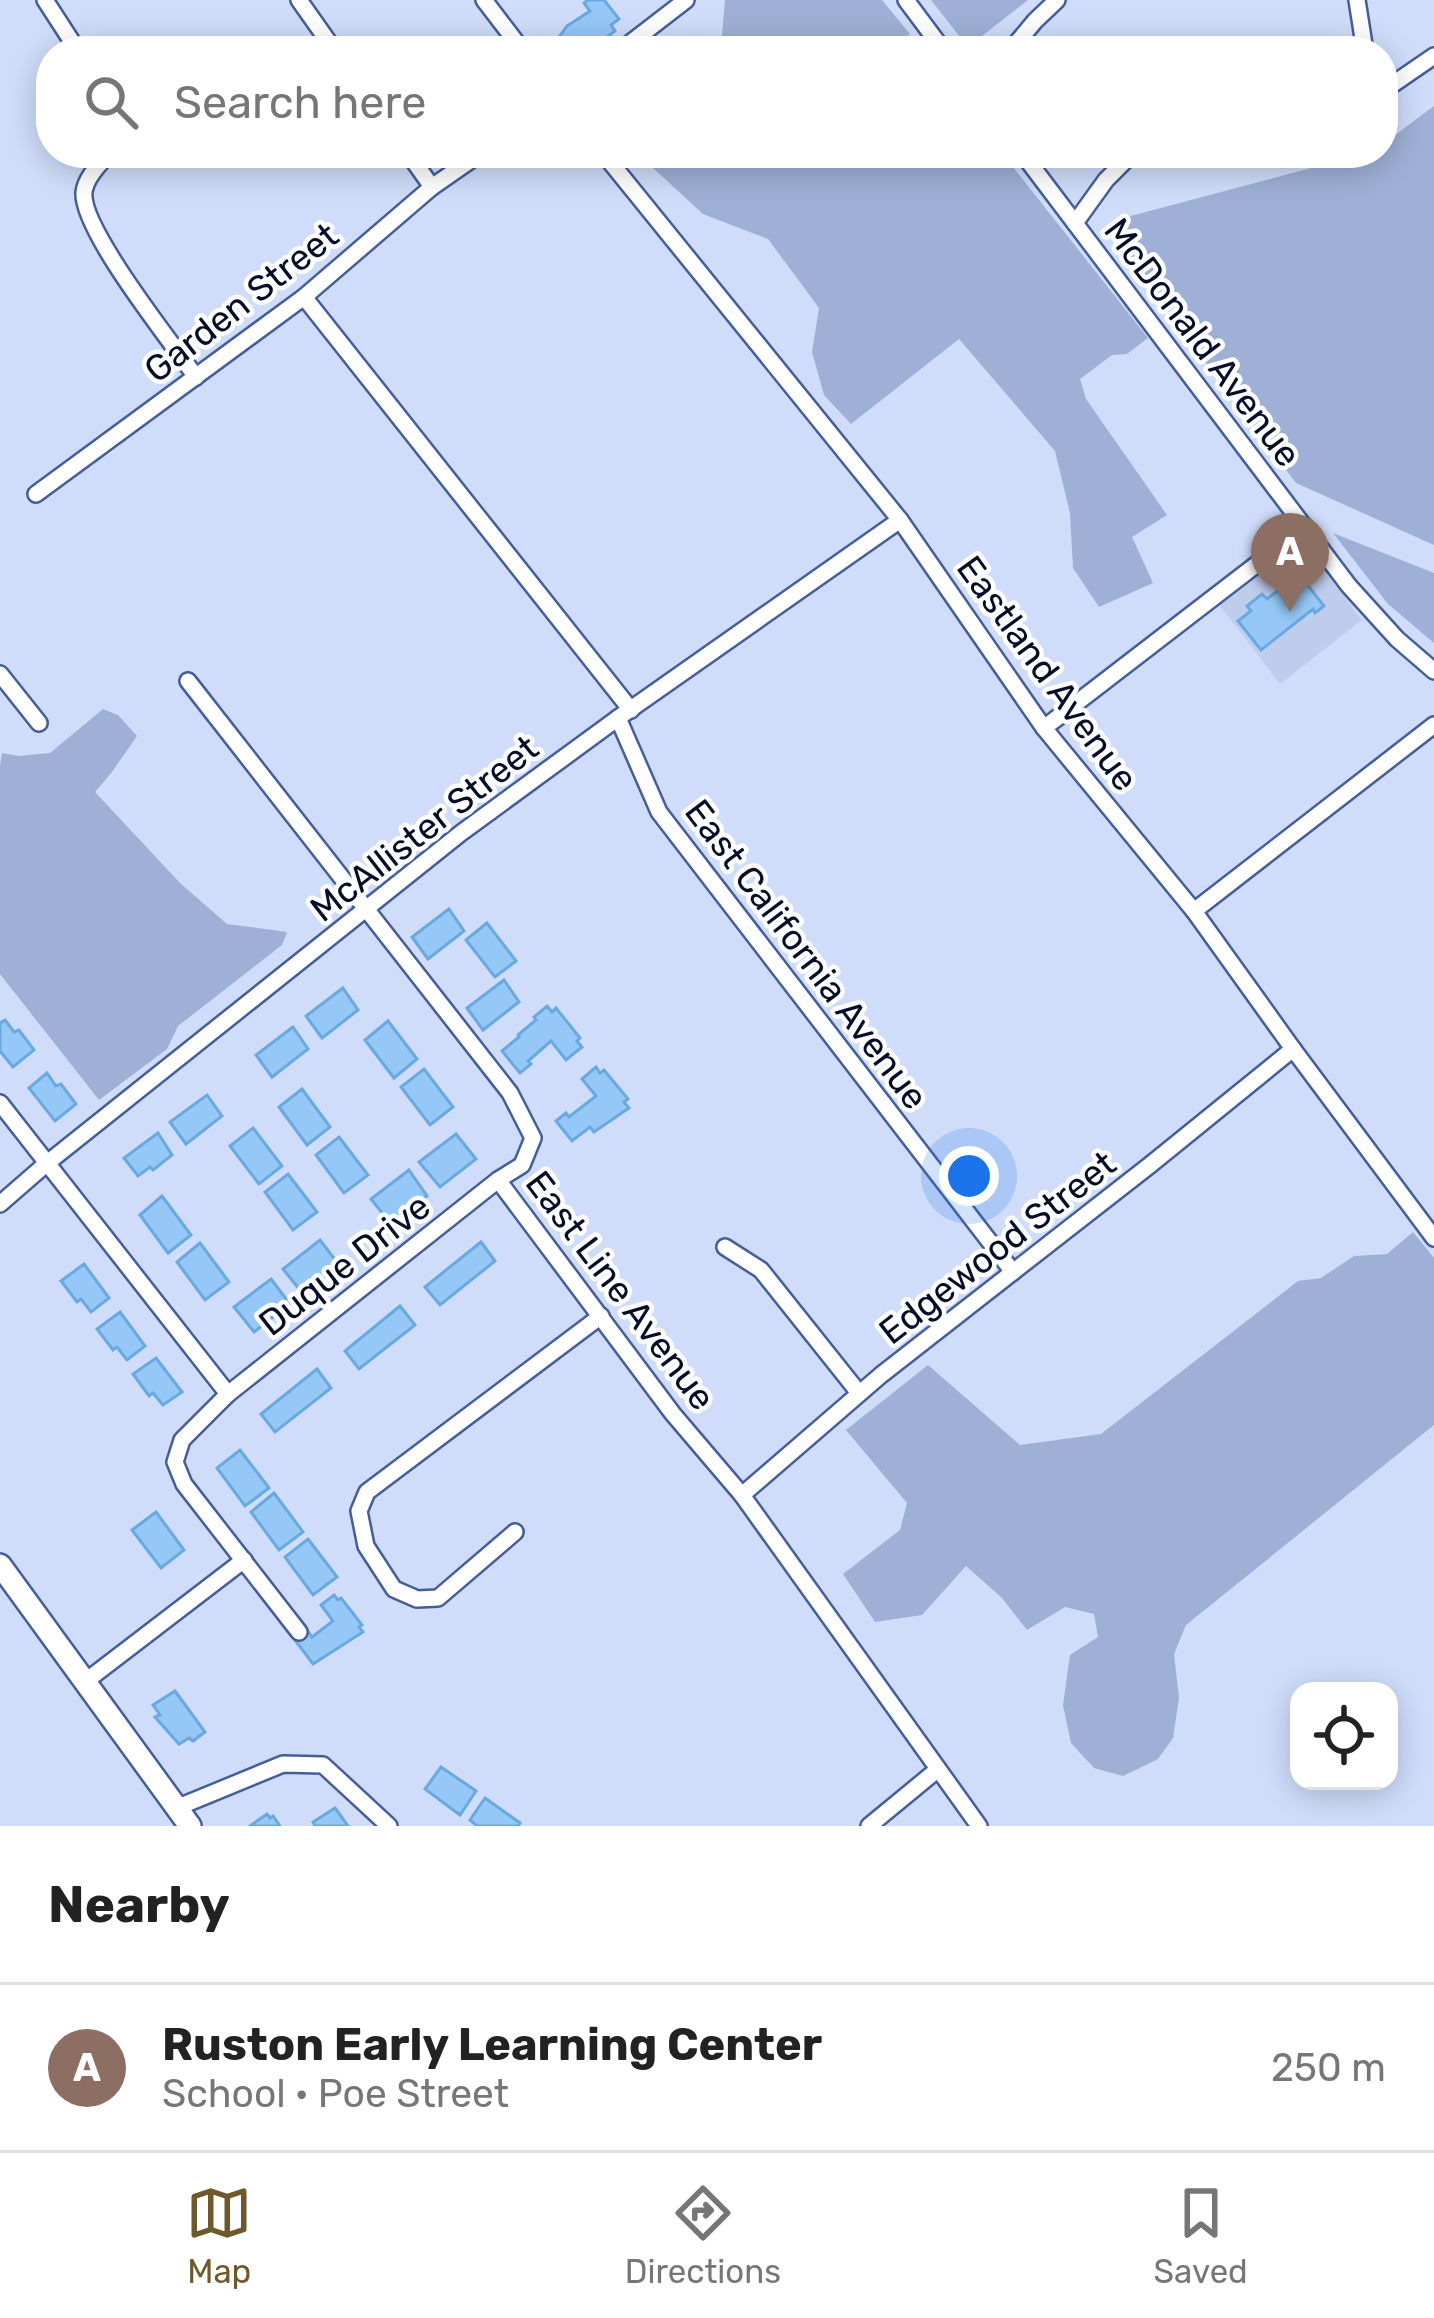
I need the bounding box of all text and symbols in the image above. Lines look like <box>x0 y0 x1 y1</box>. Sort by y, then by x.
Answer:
search box <box>36 36 1398 168</box>
icon: search <box>78 69 144 135</box>
text: Search here <box>174 76 426 129</box>
street label: McDonald Avenue <box>1095 210 1310 475</box>
street label: Garden Street <box>136 213 347 391</box>
pin: A <box>1251 513 1329 612</box>
street label: Eastland Avenue <box>948 547 1147 799</box>
street label: McAllister Street <box>302 726 547 931</box>
street label: East California Avenue <box>676 791 937 1118</box>
street label: Edgewood Street <box>871 1142 1124 1353</box>
your location <box>939 1146 999 1206</box>
street label: East Line Avenue <box>517 1162 724 1418</box>
street label: Duque Drive <box>250 1184 438 1345</box>
map controls <box>1290 1682 1398 1790</box>
button: locate <box>1290 1682 1398 1790</box>
text: Nearby <box>48 1874 230 1935</box>
text: Ruston Early Learning Center <box>162 2018 822 2071</box>
text: A <box>73 2045 101 2091</box>
text: 250 m <box>1271 2045 1386 2091</box>
text: School · Poe Street <box>162 2071 509 2117</box>
tab: Map <box>186 2180 252 2291</box>
tab: Directions <box>625 2180 781 2291</box>
tab: Saved <box>1154 2180 1248 2291</box>

